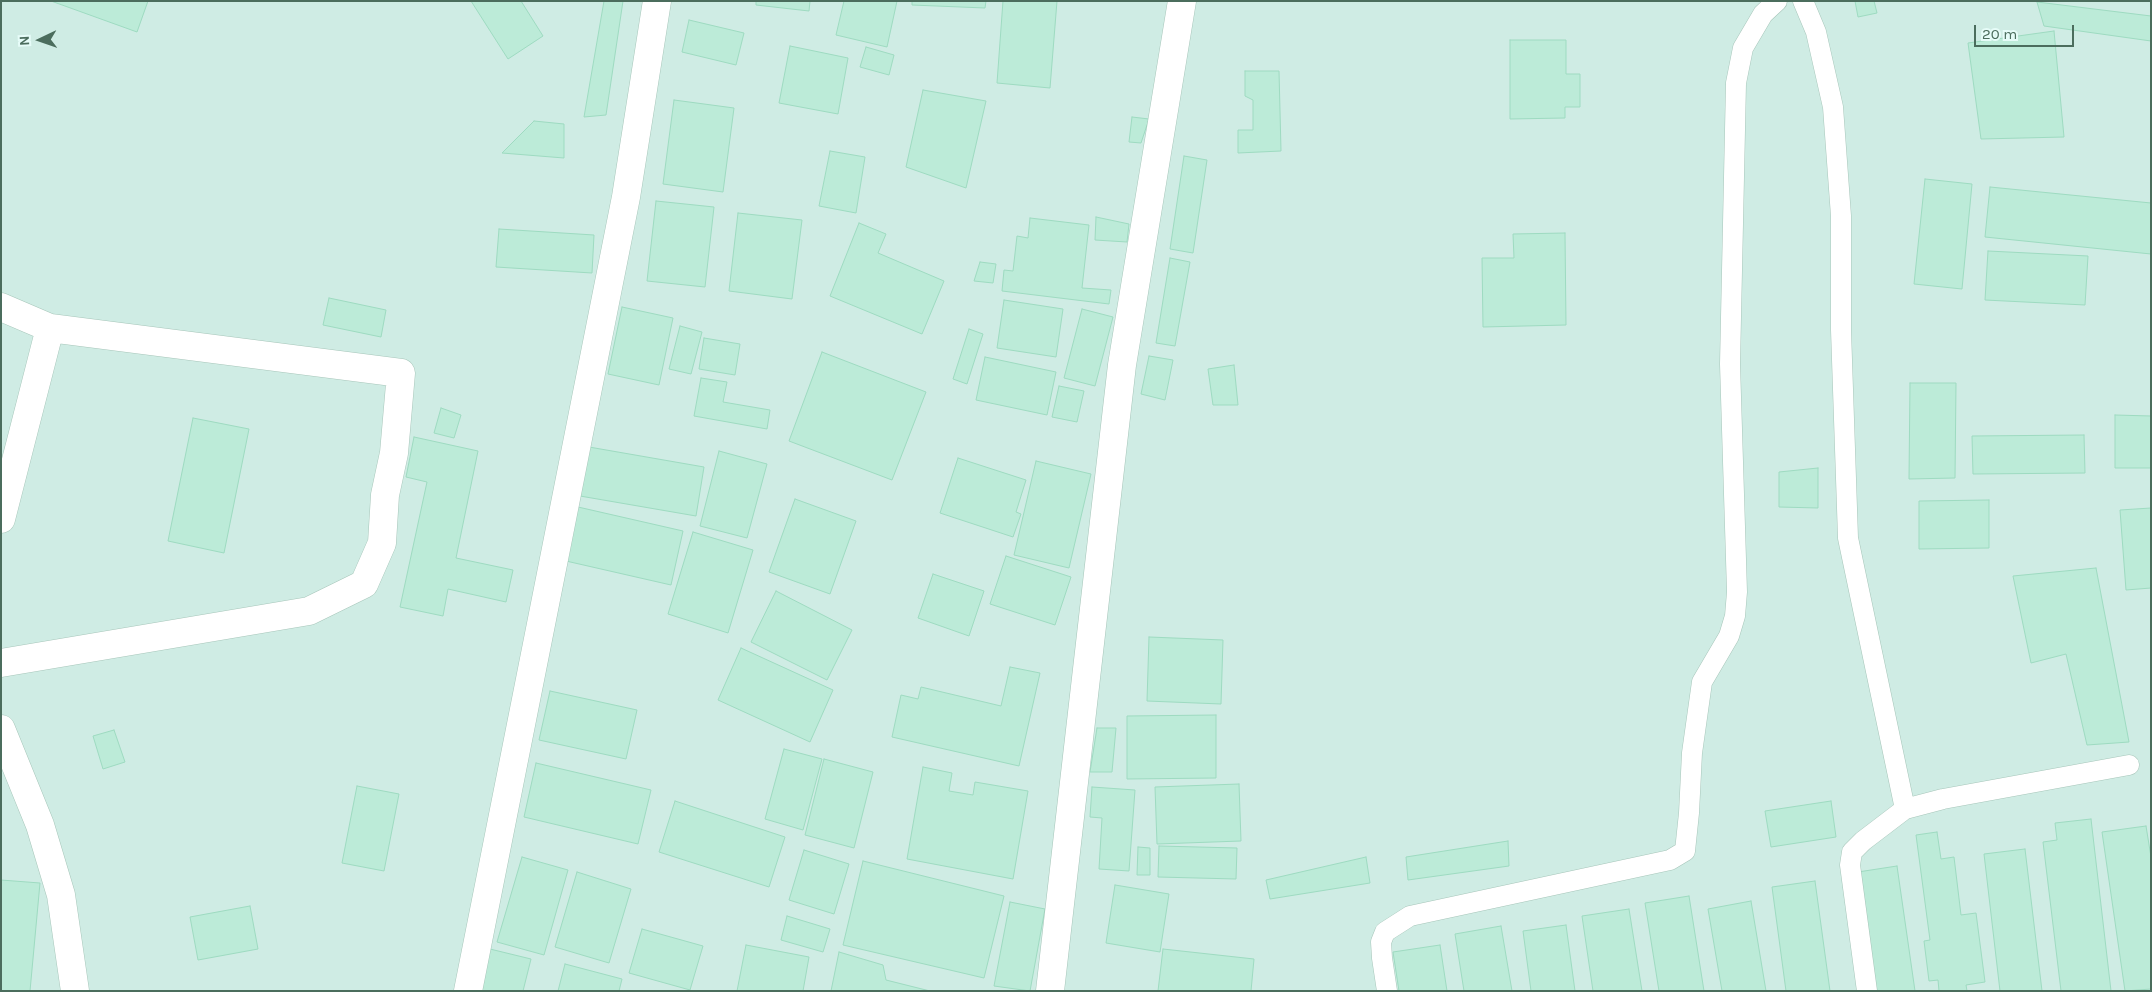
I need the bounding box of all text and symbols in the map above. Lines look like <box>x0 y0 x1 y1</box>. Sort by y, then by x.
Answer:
north arrow <box>15 15 65 65</box>
scale bar <box>1977 15 2077 47</box>
text: 20 m <box>1982 25 2017 43</box>
text: N <box>16 35 33 46</box>

